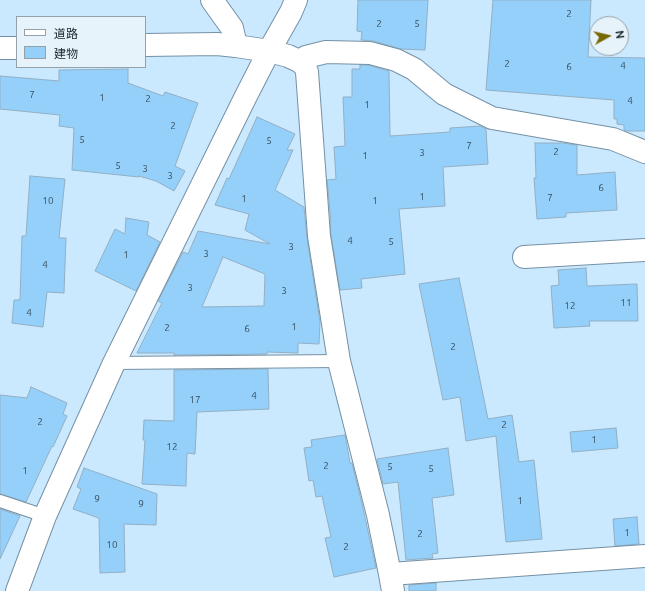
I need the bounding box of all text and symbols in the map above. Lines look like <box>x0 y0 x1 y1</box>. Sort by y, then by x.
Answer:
house number: 2 <box>566 8 572 20</box>
legend <box>16 16 146 68</box>
north arrow <box>589 16 629 56</box>
house number: 2 <box>376 18 382 30</box>
house number: 5 <box>414 18 420 30</box>
text: 道路 <box>54 27 78 40</box>
text: N <box>613 30 626 39</box>
text: 建物 <box>54 47 78 60</box>
house number: 2 <box>504 58 510 70</box>
house number: 4 <box>620 60 626 72</box>
house number: 6 <box>566 61 572 73</box>
house number: 7 <box>29 89 35 101</box>
house number: 1 <box>99 92 105 104</box>
house number: 2 <box>145 93 151 105</box>
house number: 4 <box>627 95 633 107</box>
house number: 1 <box>364 99 370 111</box>
house number: 2 <box>170 120 176 132</box>
house number: 5 <box>79 134 85 146</box>
house number: 5 <box>266 135 272 147</box>
house number: 7 <box>466 140 472 152</box>
house number: 2 <box>553 146 559 158</box>
house number: 3 <box>419 147 425 159</box>
house number: 1 <box>362 150 368 162</box>
house number: 5 <box>115 160 121 172</box>
house number: 3 <box>142 163 148 175</box>
house number: 3 <box>167 170 173 182</box>
house number: 6 <box>598 182 604 194</box>
house number: 1 <box>419 191 425 203</box>
house number: 7 <box>547 192 553 204</box>
house number: 1 <box>241 193 247 205</box>
house number: 10 <box>42 195 54 207</box>
house number: 1 <box>372 195 378 207</box>
house number: 4 <box>347 235 353 247</box>
house number: 5 <box>388 236 394 248</box>
house number: 3 <box>288 241 294 253</box>
house number: 3 <box>203 248 209 260</box>
house number: 1 <box>123 249 129 261</box>
house number: 4 <box>42 259 48 271</box>
house number: 3 <box>187 282 193 294</box>
house number: 3 <box>281 285 287 297</box>
house number: 11 <box>620 297 632 309</box>
house number: 12 <box>564 300 576 312</box>
house number: 4 <box>26 307 32 319</box>
house number: 1 <box>291 321 297 333</box>
house number: 2 <box>164 322 170 334</box>
house number: 6 <box>244 323 250 335</box>
house number: 2 <box>450 341 456 353</box>
house number: 4 <box>251 390 257 402</box>
house number: 17 <box>189 394 201 406</box>
house number: 2 <box>37 416 43 428</box>
house number: 2 <box>501 419 507 431</box>
house number: 1 <box>591 434 597 446</box>
house number: 12 <box>166 441 178 453</box>
house number: 2 <box>323 460 329 472</box>
house number: 5 <box>387 461 393 473</box>
house number: 5 <box>428 463 434 475</box>
house number: 1 <box>22 465 28 477</box>
house number: 9 <box>94 493 100 505</box>
house number: 1 <box>517 495 523 507</box>
house number: 9 <box>138 498 144 510</box>
house number: 1 <box>624 527 630 539</box>
house number: 2 <box>417 528 423 540</box>
house number: 10 <box>106 539 118 551</box>
house number: 2 <box>343 541 349 553</box>

